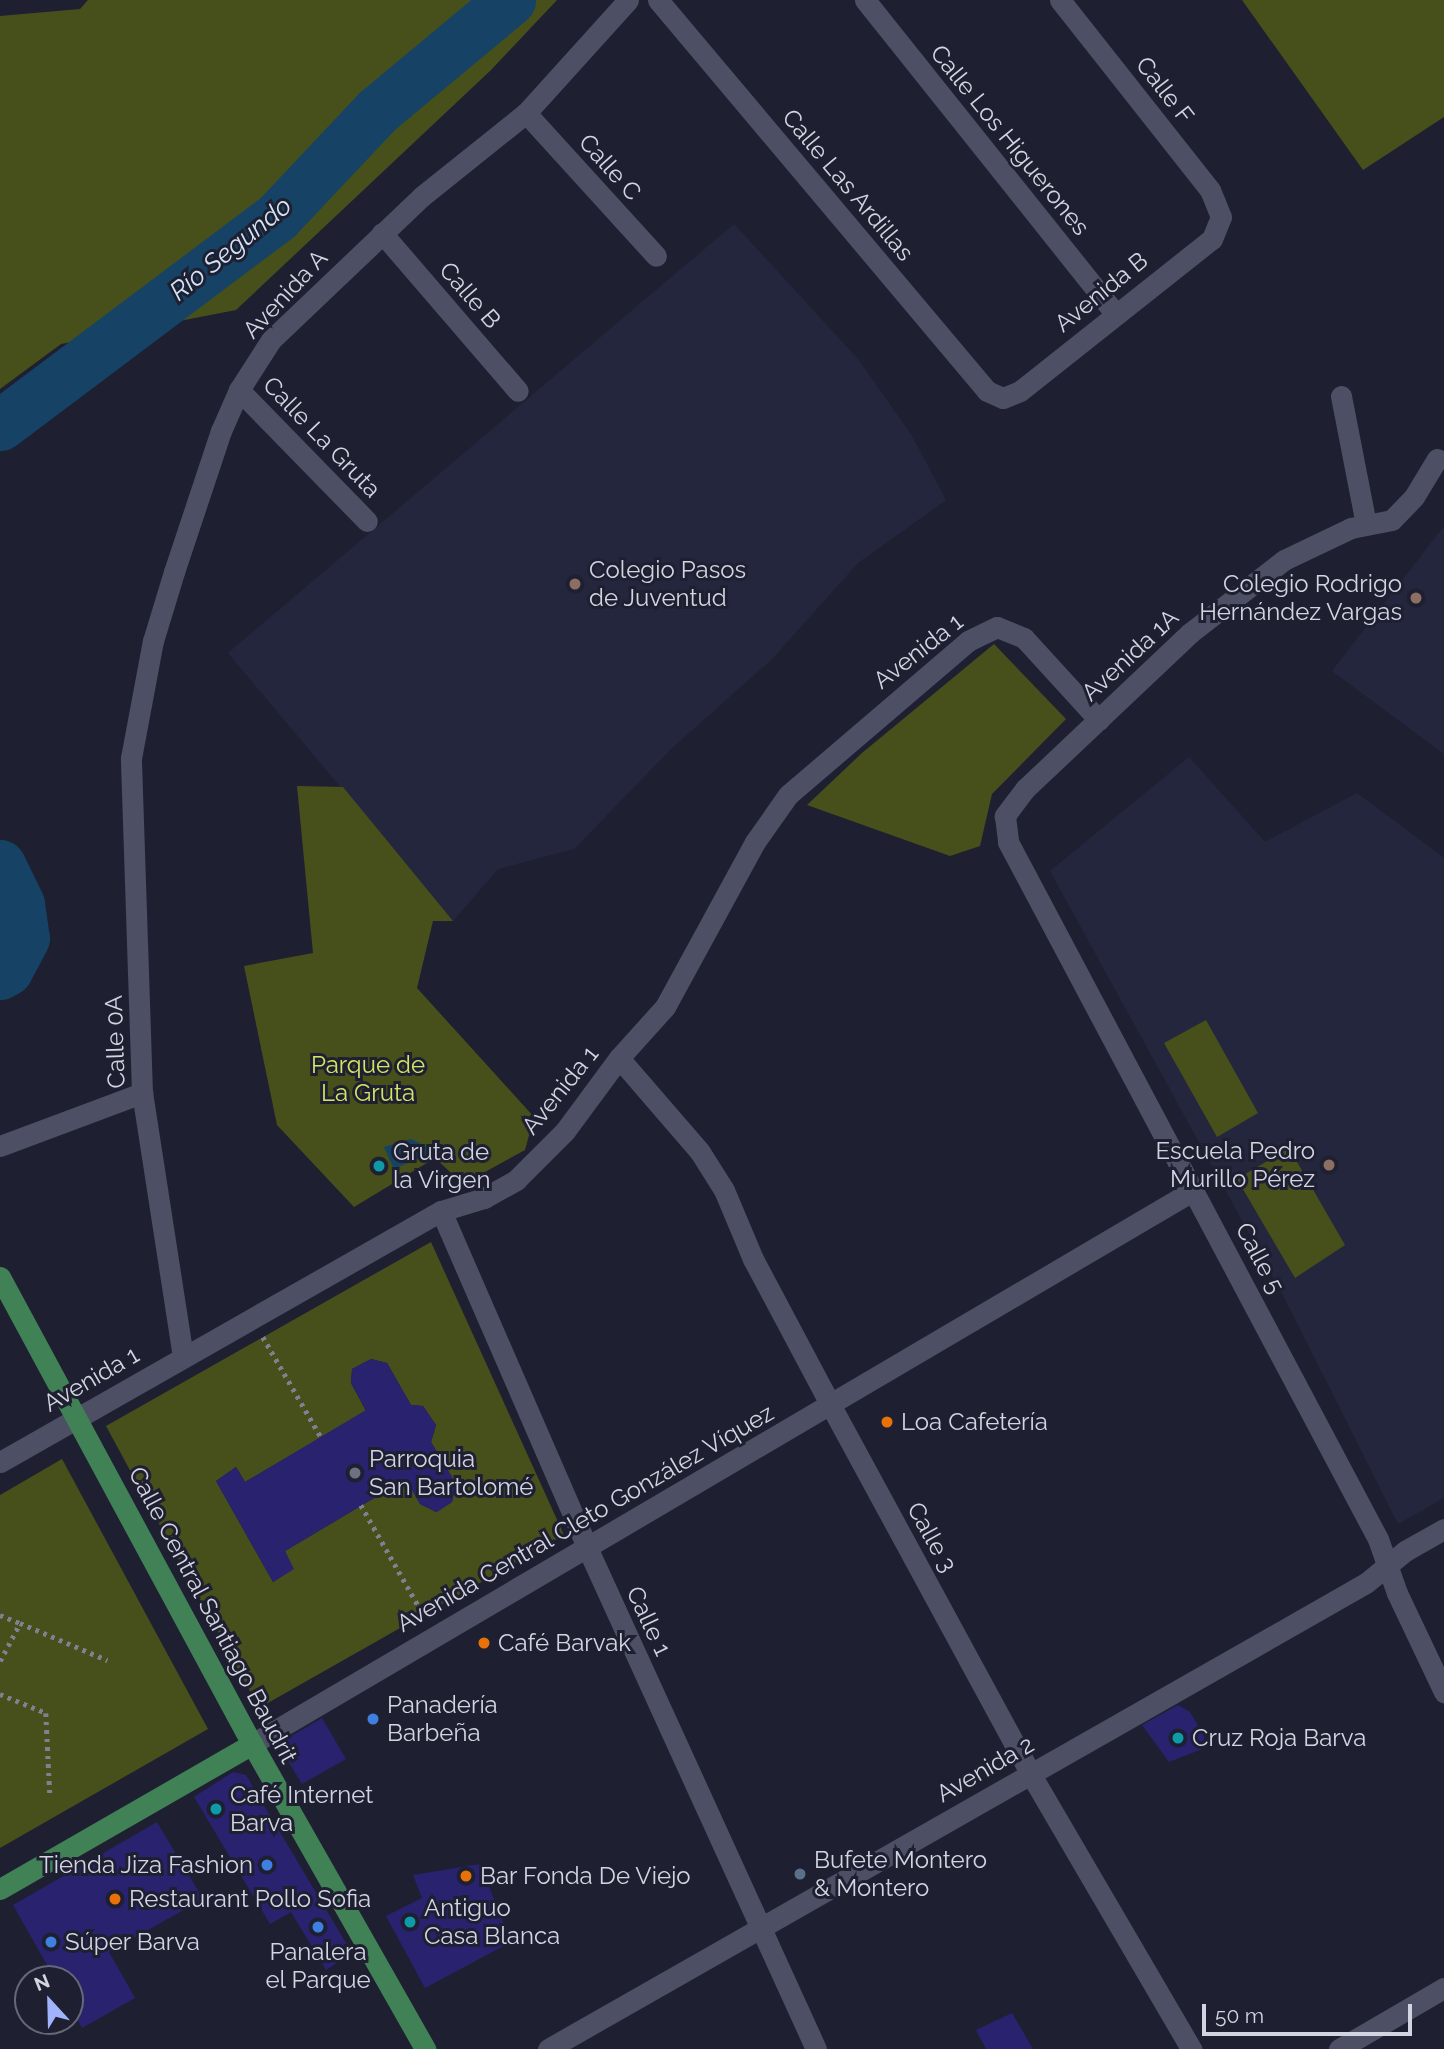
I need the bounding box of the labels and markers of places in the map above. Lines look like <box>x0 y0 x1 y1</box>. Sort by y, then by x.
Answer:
place label: Colegio Pasos de Juventud <box>589 556 746 612</box>
place label: Colegio Rodrigo Hernández Vargas <box>1198 570 1402 626</box>
marker: Colegio Pasos de Juventud <box>567 576 583 592</box>
marker: Colegio Rodrigo Hernández Vargas <box>1408 590 1424 606</box>
place label: Escuela Pedro Murillo Pérez <box>1156 1137 1315 1193</box>
place label: Gruta de la Virgen <box>393 1138 491 1194</box>
marker: Escuela Pedro Murillo Pérez <box>1321 1157 1337 1173</box>
marker: Gruta de la Virgen <box>371 1158 387 1174</box>
place label: Loa Cafetería <box>901 1408 1048 1436</box>
marker: Loa Cafetería <box>879 1414 895 1430</box>
place label: Parroquia San Bartolomé <box>369 1445 533 1501</box>
marker: Parroquia San Bartolomé <box>347 1465 363 1481</box>
place label: Café Barvak <box>498 1629 631 1657</box>
marker: Café Barvak <box>476 1635 492 1651</box>
place label: Panadería Barbeña <box>387 1691 498 1747</box>
marker: Panadería Barbeña <box>365 1711 381 1727</box>
place label: Cruz Roja Barva <box>1192 1724 1366 1752</box>
marker: Cruz Roja Barva <box>1170 1730 1186 1746</box>
place label: Café Internet Barva <box>230 1781 373 1837</box>
marker: Café Internet Barva <box>208 1801 224 1817</box>
place label: Bufete Montero & Montero <box>814 1846 987 1902</box>
place label: Tienda Jiza Fashion <box>38 1851 253 1879</box>
marker: Tienda Jiza Fashion <box>259 1857 275 1873</box>
place label: Bar Fonda De Viejo <box>480 1862 692 1890</box>
marker: Bufete Montero & Montero <box>792 1866 808 1882</box>
marker: Bar Fonda De Viejo <box>458 1868 474 1884</box>
place label: Restaurant Pollo Sofia <box>129 1885 371 1913</box>
marker: Restaurant Pollo Sofia <box>107 1891 123 1907</box>
place label: Antiguo Casa Blanca <box>424 1894 560 1950</box>
marker: Antiguo Casa Blanca <box>402 1914 418 1930</box>
marker: Panalera el Parque <box>310 1919 326 1935</box>
place label: Súper Barva <box>65 1928 200 1956</box>
marker: Súper Barva <box>43 1934 59 1950</box>
place label: Panalera el Parque <box>265 1938 371 1994</box>

